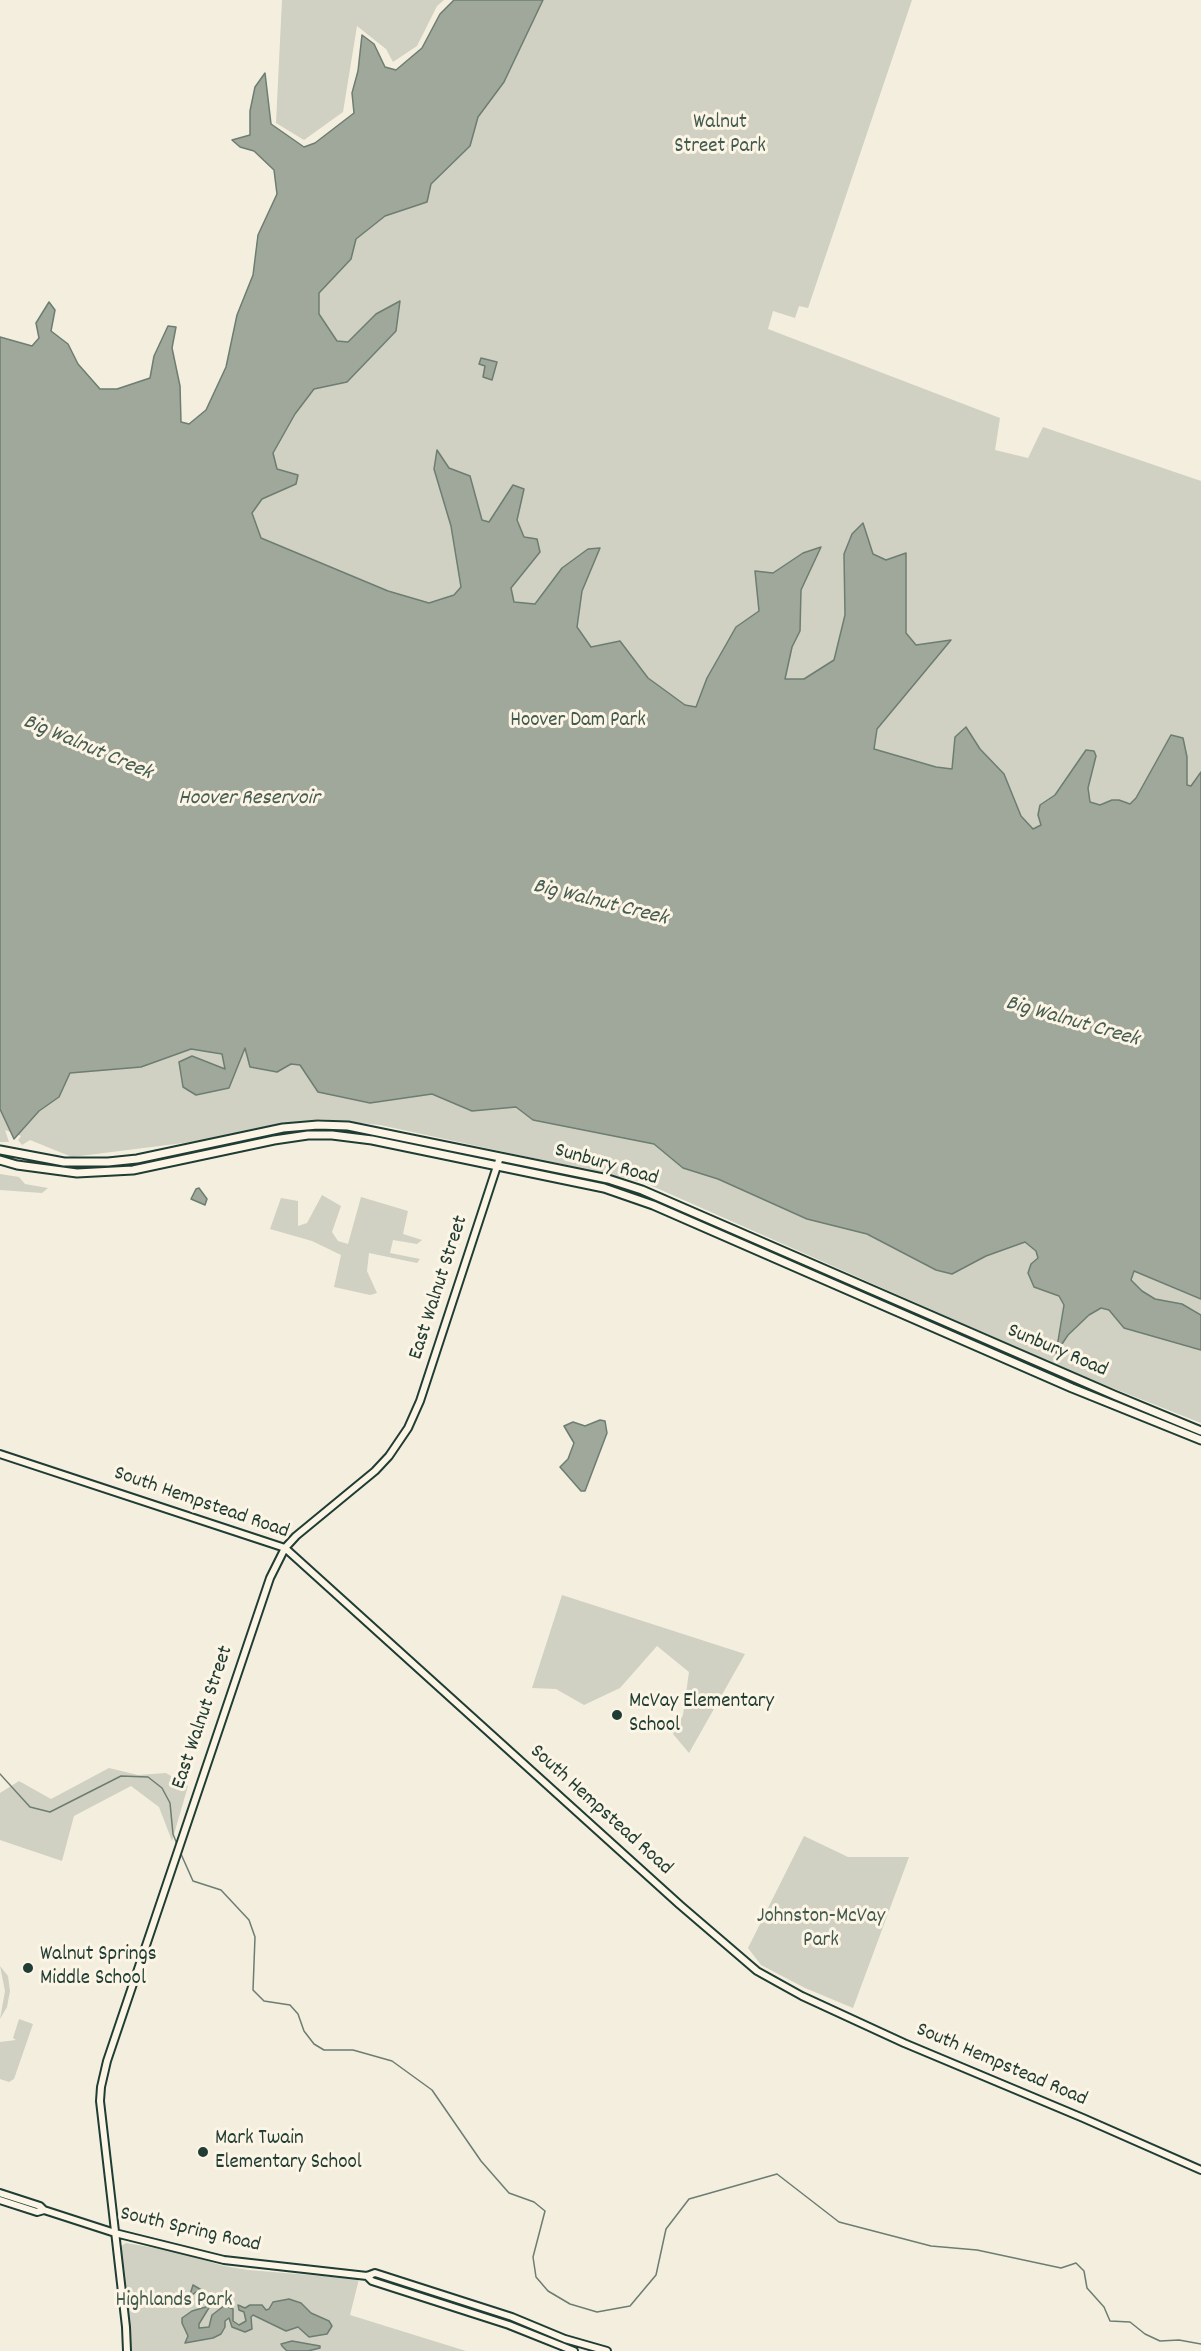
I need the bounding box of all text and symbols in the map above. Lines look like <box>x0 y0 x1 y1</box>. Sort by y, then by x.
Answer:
park label: Walnut Street Park <box>674 111 766 161</box>
park label: Hoover Dam Park <box>510 709 646 735</box>
water label: Big Walnut Creek <box>19 710 155 788</box>
water label: Hoover Reservoir <box>178 787 320 813</box>
water label: Big Walnut Creek <box>530 875 670 933</box>
water label: Big Walnut Creek <box>1002 991 1142 1055</box>
street label: Sunbury Road <box>551 1139 661 1193</box>
street label: East Walnut Street <box>405 1213 475 1363</box>
street label: Sunbury Road <box>1003 1320 1111 1384</box>
street label: South Hempstead Road <box>110 1462 292 1546</box>
street label: East Walnut Street <box>168 1643 240 1793</box>
place label: McVay Elementary School <box>629 1690 774 1740</box>
marker: McVay Elementary School <box>610 1708 624 1722</box>
street label: South Hempstead Road <box>523 1740 677 1882</box>
park label: Johnston-McVay Park <box>757 1905 885 1955</box>
place label: Walnut Springs Middle School <box>40 1943 157 1993</box>
marker: Walnut Springs Middle School <box>21 1961 35 1975</box>
street label: South Hempstead Road <box>912 2019 1090 2113</box>
place label: Mark Twain Elementary School <box>215 2127 362 2177</box>
marker: Mark Twain Elementary School <box>196 2145 210 2159</box>
street label: South Spring Road <box>117 2203 263 2259</box>
park label: Highlands Park <box>115 2289 233 2315</box>

